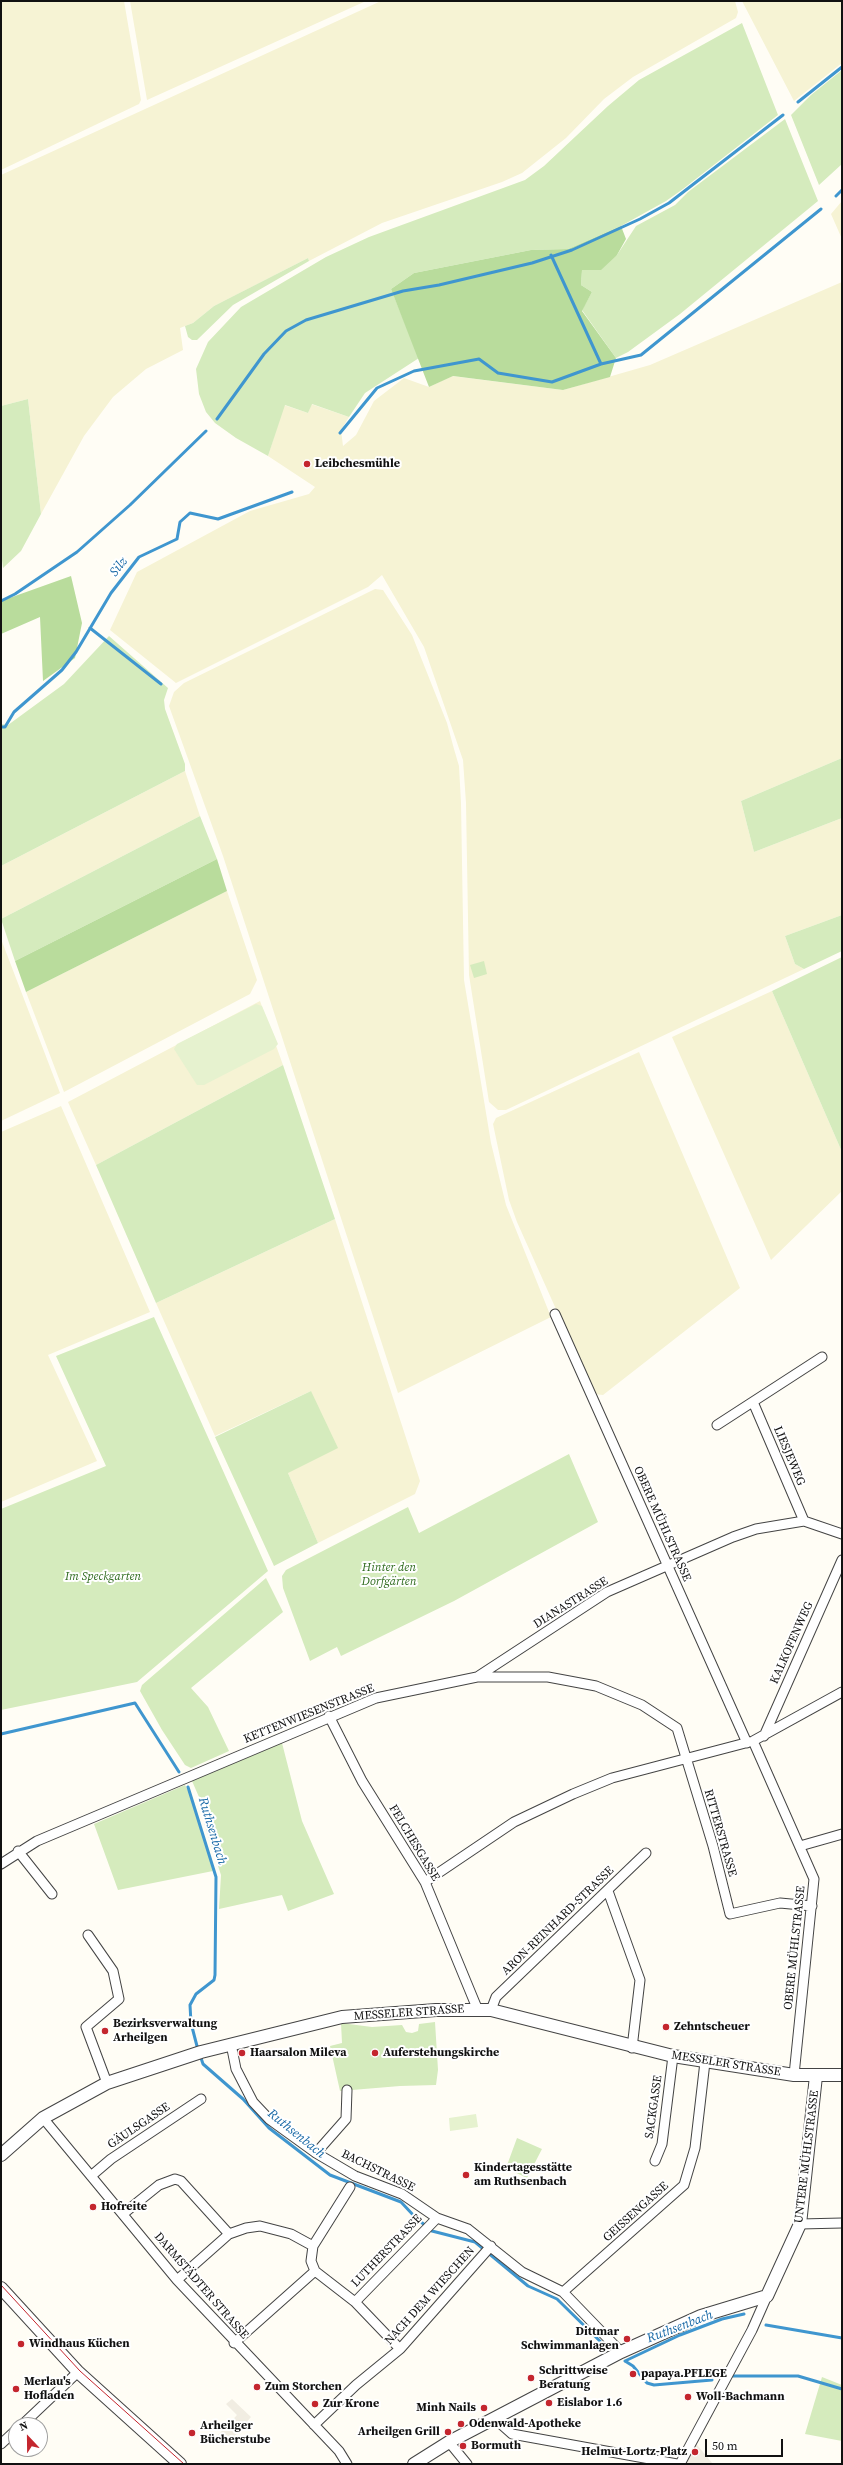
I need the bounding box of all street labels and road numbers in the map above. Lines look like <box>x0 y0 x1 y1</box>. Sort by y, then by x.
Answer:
street label: LIESJEWEG <box>770 1424 808 1488</box>
street label: OBERE MÜHLSTRASSE <box>630 1464 694 1584</box>
street label: DIANASTRASSE <box>531 1574 611 1632</box>
street label: KALKOFENWEG <box>767 1600 817 1686</box>
street label: KETTENWIESENSTRASSE <box>242 1681 376 1747</box>
street label: RITTERSTRASSE <box>701 1788 739 1878</box>
street label: FELCHESGASSE <box>386 1802 442 1884</box>
street label: ARON-REINHARD-STRASSE <box>499 1864 617 1978</box>
street label: OBERE MÜHLSTRASSE <box>781 1885 809 2011</box>
street label: MESSELER STRASSE <box>353 2002 465 2024</box>
street label: MESSELER STRASSE <box>670 2048 782 2080</box>
street label: SACKGASSE <box>642 2074 666 2140</box>
street label: UNTERE MÜHLSTRASSE <box>792 2090 822 2224</box>
street label: GÄULSGASSE <box>105 2100 173 2152</box>
street label: BACHSTRASSE <box>339 2147 417 2195</box>
street label: GEISSENGASSE <box>600 2179 672 2245</box>
street label: LUTHERSTRASSE <box>349 2212 425 2290</box>
street label: DARMSTÄDTER STRASSE <box>151 2230 251 2342</box>
street label: NACH DEM WIESCHEN <box>382 2244 478 2348</box>

